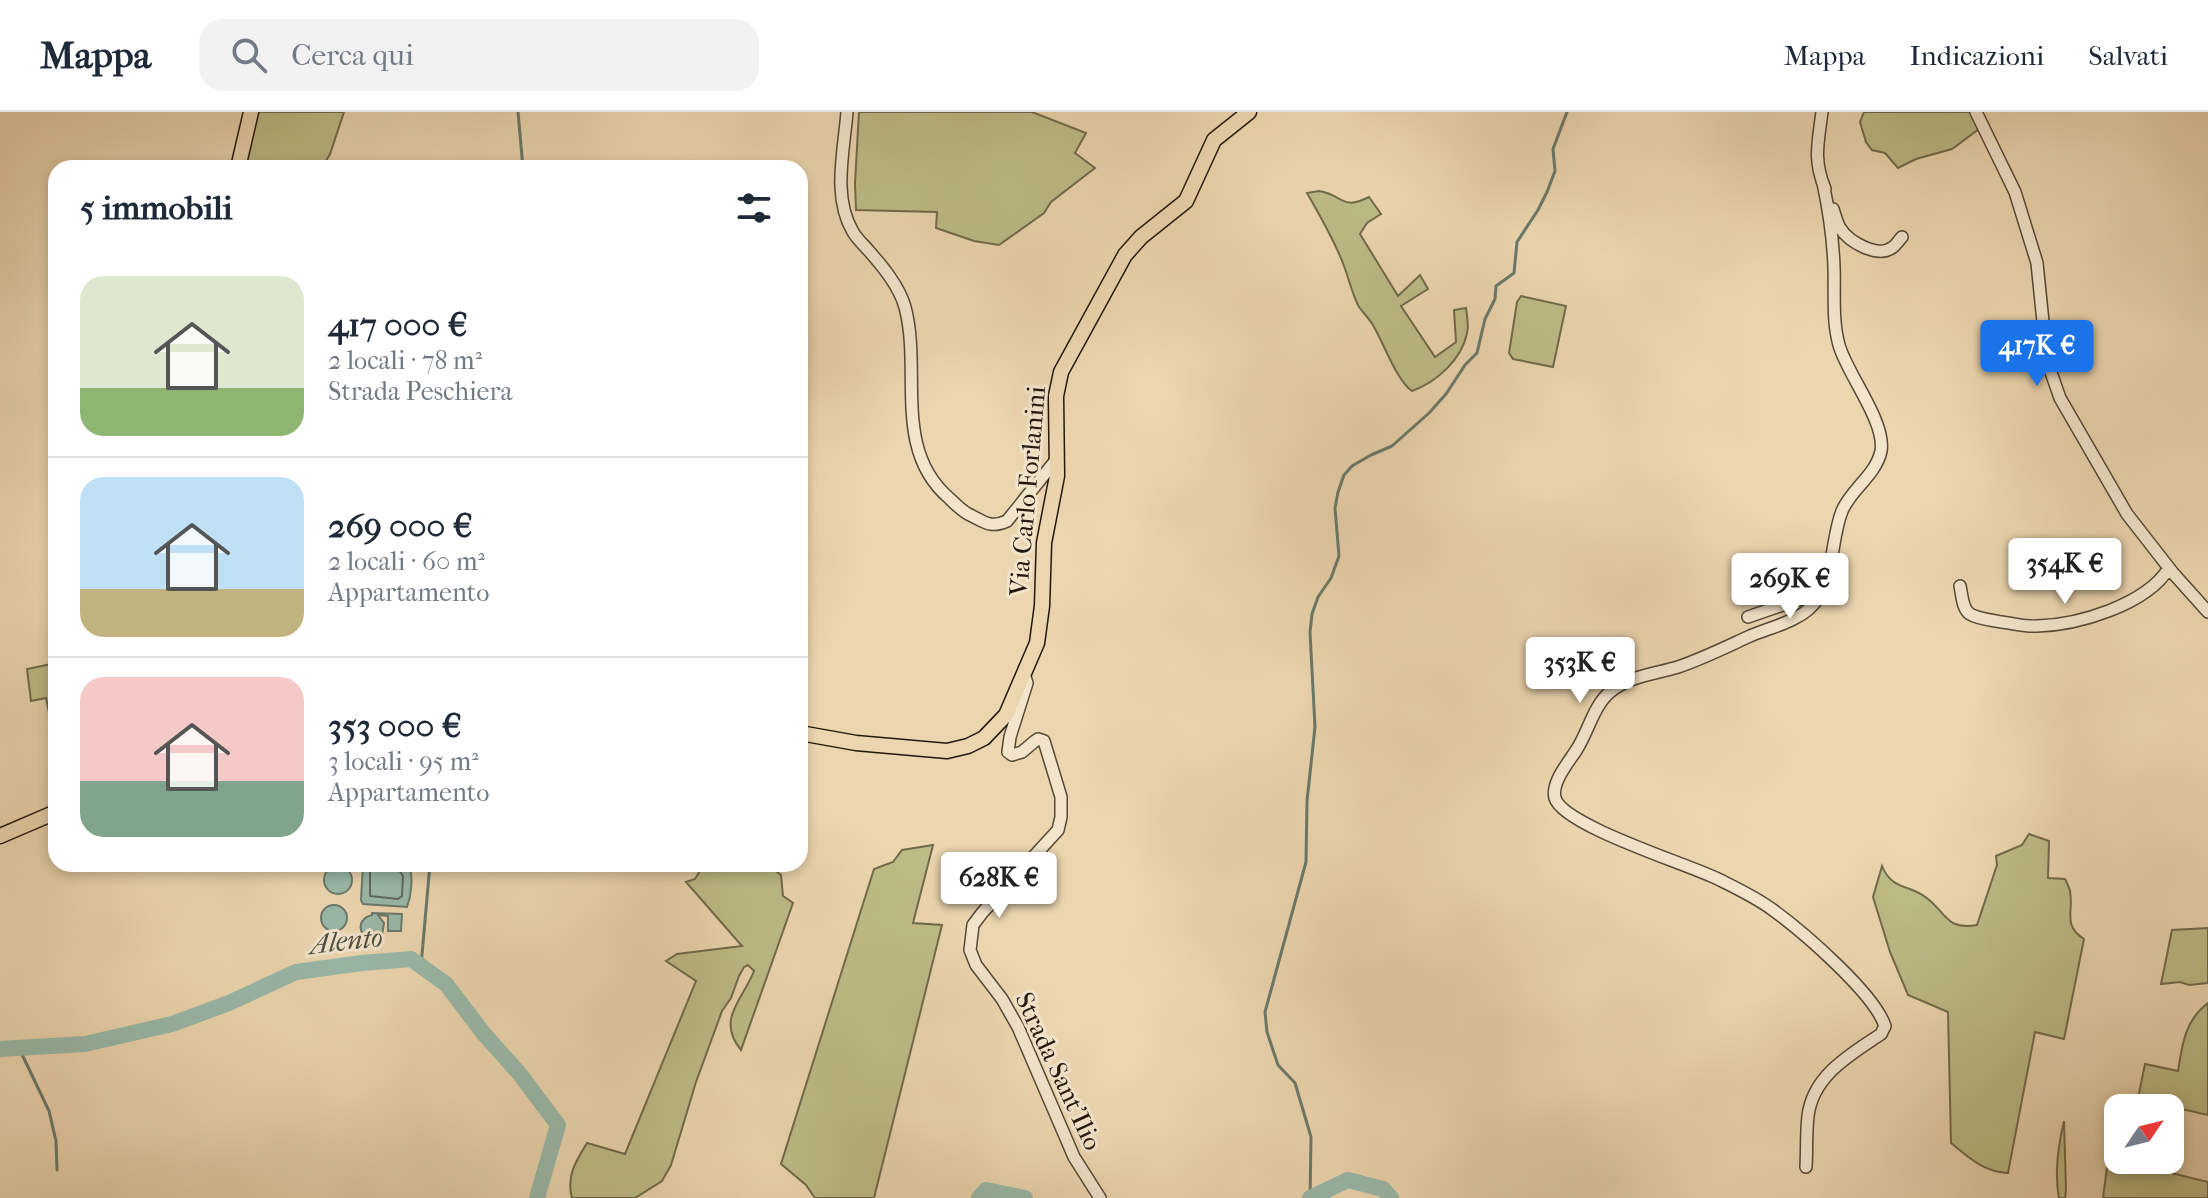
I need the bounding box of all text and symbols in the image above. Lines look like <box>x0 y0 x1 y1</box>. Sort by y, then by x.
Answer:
search box <box>199 19 759 91</box>
text: Mappa <box>40 33 151 78</box>
icon: search <box>227 33 271 77</box>
text: Cerca qui <box>291 38 414 73</box>
text: Mappa <box>1784 39 1866 72</box>
text: Indicazioni <box>1910 39 2044 72</box>
text: Salvati <box>2088 39 2168 72</box>
icon: filters <box>732 186 776 230</box>
text: 5 immobili <box>80 188 233 228</box>
text: 417 000 € <box>328 305 468 345</box>
icon: home <box>144 308 240 404</box>
pin: 417K € <box>1972 320 2102 388</box>
text: 417K € <box>1998 330 2076 361</box>
text: 2 locali · 78 m² <box>328 345 482 376</box>
text: Strada Peschiera <box>328 376 513 407</box>
street label: Via Carlo Forlanini <box>1003 384 1052 598</box>
text: 269 000 € <box>328 506 473 546</box>
icon: home <box>144 509 240 605</box>
pin: 354K € <box>2000 538 2130 606</box>
text: 2 locali · 60 m² <box>328 546 485 577</box>
text: 354K € <box>2026 548 2104 579</box>
pin: 269K € <box>1725 553 1855 621</box>
text: 269K € <box>1749 563 1831 594</box>
text: Appartamento <box>328 577 489 608</box>
pin: 353K € <box>1515 637 1645 705</box>
text: 353K € <box>1544 647 1616 678</box>
text: 353 000 € <box>328 706 462 746</box>
icon: home <box>144 709 240 805</box>
text: 3 locali · 95 m² <box>328 746 479 777</box>
text: Appartamento <box>328 777 489 808</box>
pin: 628K € <box>934 852 1064 920</box>
text: 628K € <box>959 862 1039 893</box>
water label: Alento <box>305 920 384 961</box>
street label: Strada Sant'Ilio <box>1008 987 1109 1155</box>
north arrow <box>2104 1094 2184 1174</box>
map controls <box>2104 1094 2184 1174</box>

